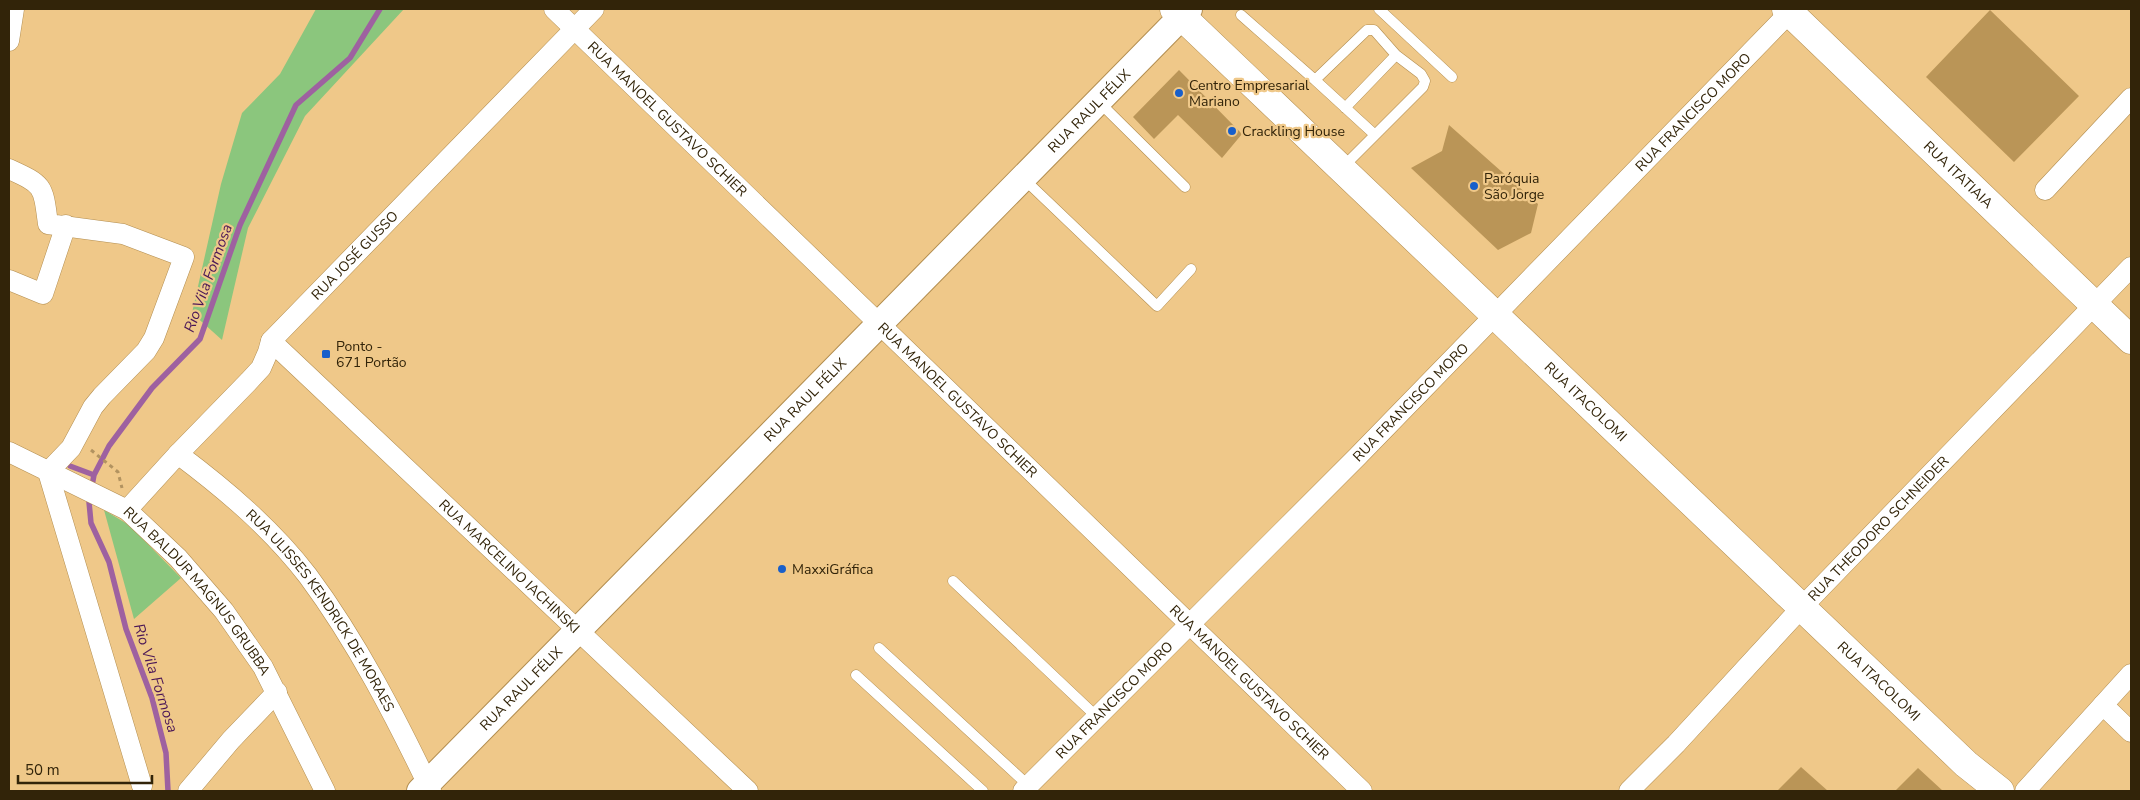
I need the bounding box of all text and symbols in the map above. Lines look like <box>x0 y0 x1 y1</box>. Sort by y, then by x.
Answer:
street label: RUA MANOEL GUSTAVO SCHIER <box>584 37 751 201</box>
street label: RUA FRANCISCO MORO <box>1631 48 1755 175</box>
street label: RUA RAUL FÉLIX <box>1043 65 1134 157</box>
place label: Centro Empresarial Mariano <box>1189 76 1310 111</box>
marker: Centro Empresarial Mariano <box>1173 87 1185 99</box>
place label: Crackling House <box>1242 122 1345 141</box>
marker: Crackling House <box>1226 125 1238 137</box>
street label: RUA ITATIAIA <box>1920 137 1997 212</box>
place label: Paróquia São Jorge <box>1484 169 1544 204</box>
marker: Paróquia São Jorge <box>1468 180 1480 192</box>
street label: RUA JOSÉ GUSSO <box>307 206 402 304</box>
water label: Rio Vila Formosa <box>179 221 237 335</box>
street label: RUA MANOEL GUSTAVO SCHIER <box>874 318 1042 482</box>
place label: Ponto - 671 Portão <box>336 337 407 372</box>
street label: RUA FRANCISCO MORO <box>1348 339 1473 466</box>
marker: Ponto - 671 Portão <box>320 348 332 360</box>
street label: RUA RAUL FÉLIX <box>759 354 850 446</box>
street label: RUA ITACOLOMI <box>1540 358 1631 446</box>
street label: RUA THEODORO SCHNEIDER <box>1803 452 1953 605</box>
street label: RUA MARCELINO IACHINSKI <box>435 495 584 637</box>
street label: RUA BALDUR MAGNUS GRUBBA <box>119 502 275 678</box>
street label: RUA ULISSES KENDRICK DE MORAES <box>242 505 399 715</box>
place label: MaxxiGráfica <box>792 560 874 579</box>
marker: MaxxiGráfica <box>776 563 788 575</box>
street label: RUA MANOEL GUSTAVO SCHIER <box>1166 601 1334 764</box>
water label: Rio Vila Formosa <box>129 621 183 735</box>
street label: RUA FRANCISCO MORO <box>1051 637 1177 763</box>
street label: RUA ITACOLOMI <box>1833 637 1924 725</box>
street label: RUA RAUL FÉLIX <box>476 642 566 734</box>
scale bar <box>18 752 151 784</box>
text: 50 m <box>25 760 60 780</box>

